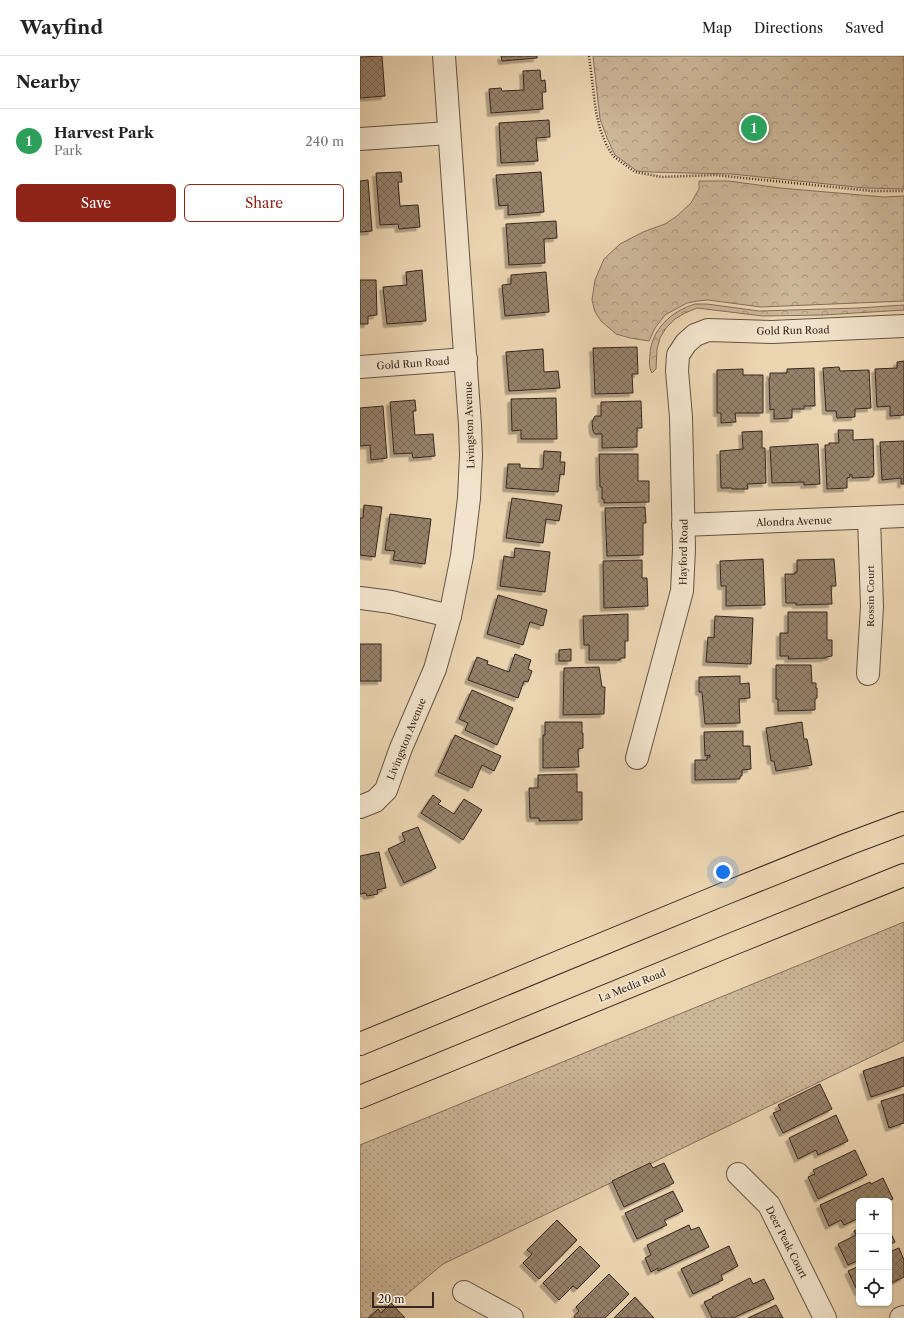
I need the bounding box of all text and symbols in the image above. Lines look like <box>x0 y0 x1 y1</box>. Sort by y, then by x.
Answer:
text: Wayfind <box>20 16 103 39</box>
text: Map <box>702 19 732 37</box>
text: Directions <box>754 19 823 37</box>
text: Saved <box>845 19 884 37</box>
text: Nearby <box>16 72 80 92</box>
pin: 1 <box>741 113 767 143</box>
text: Harvest Park <box>54 123 154 142</box>
text: 1 <box>26 133 32 149</box>
text: 240 m <box>305 133 344 149</box>
text: Park <box>54 142 82 158</box>
button: Save <box>16 184 176 222</box>
button: Share <box>184 184 344 222</box>
street label: Gold Run Road <box>756 323 830 338</box>
street label: Gold Run Road <box>376 354 450 373</box>
street label: Livingston Avenue <box>461 381 478 469</box>
street label: Alondra Avenue <box>755 514 833 529</box>
street label: Hayford Road <box>676 519 691 585</box>
street label: Rossin Court <box>864 565 877 627</box>
street label: Livingston Avenue <box>384 696 429 782</box>
your location <box>713 862 733 882</box>
street label: La Media Road <box>597 966 668 1005</box>
map controls <box>856 1198 892 1306</box>
button: + <box>856 1198 892 1234</box>
street label: Deer Peak Court <box>763 1204 811 1281</box>
button: − <box>856 1234 892 1270</box>
button: locate <box>856 1270 892 1306</box>
scale bar <box>372 1290 434 1309</box>
text: 20 m <box>378 1292 404 1306</box>

